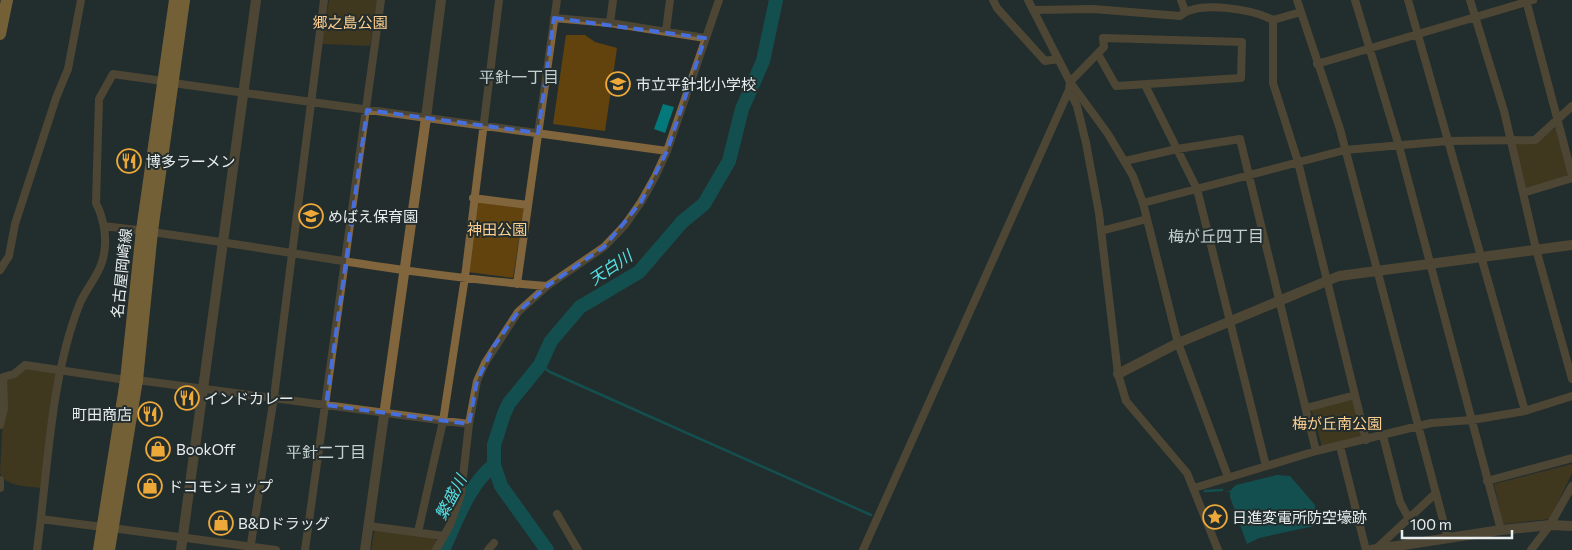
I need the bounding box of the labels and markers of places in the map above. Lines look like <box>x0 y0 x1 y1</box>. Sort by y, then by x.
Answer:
school or university icon: 市立平針北小学校 <box>605 71 631 97</box>
place label: 市立平針北小学校 <box>636 75 756 93</box>
restaurant icon: 博多ラーメン <box>116 148 142 174</box>
place label: 博多ラーメン <box>146 152 235 170</box>
school or university icon: めばえ保育園 <box>298 203 324 229</box>
place label: めばえ保育園 <box>328 207 418 225</box>
restaurant icon: インドカレー <box>174 385 200 411</box>
place label: インドカレー <box>204 389 294 407</box>
restaurant icon: 町田商店 <box>137 401 163 427</box>
place label: 町田商店 <box>72 405 132 423</box>
shop icon: BookOff <box>145 436 171 462</box>
place label: BookOff <box>176 440 236 458</box>
shop icon: ドコモショップ <box>137 473 163 499</box>
place label: ドコモショップ <box>168 477 273 495</box>
place icon: 日進変電所防空壕跡 <box>1202 504 1228 530</box>
place label: 日進変電所防空壕跡 <box>1232 508 1367 526</box>
shop icon: B&Dドラッグ <box>208 510 234 536</box>
place label: B&Dドラッグ <box>238 514 330 532</box>

